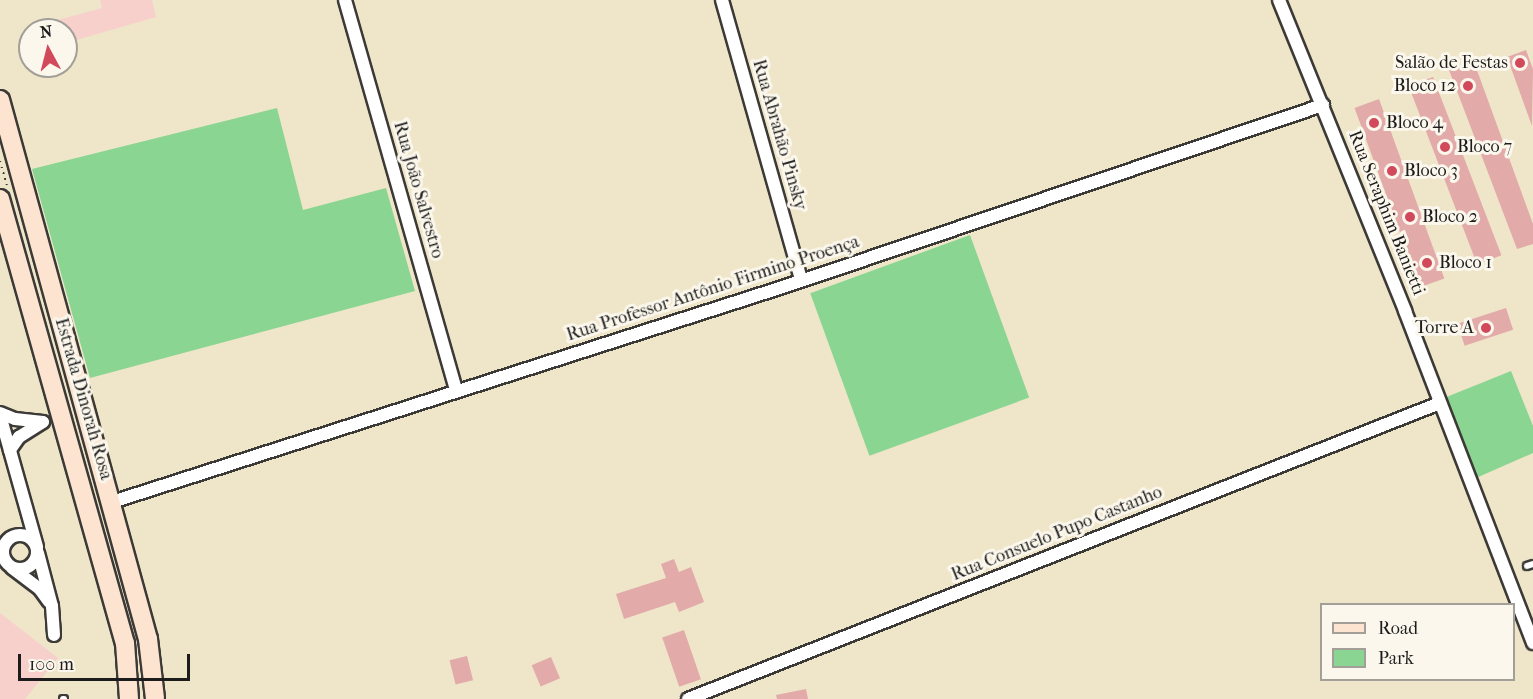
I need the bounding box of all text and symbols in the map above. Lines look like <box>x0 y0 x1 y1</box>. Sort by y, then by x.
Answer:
north arrow <box>18 18 78 78</box>
text: N <box>39 21 53 42</box>
place label: Salão de Festas <box>1395 52 1508 74</box>
marker: Salão de Festas <box>1513 56 1527 70</box>
street label: Rua Abrahão Pinsky <box>747 57 811 213</box>
place label: Bloco 12 <box>1394 75 1456 97</box>
marker: Bloco 12 <box>1461 79 1475 93</box>
place label: Bloco 4 <box>1386 112 1443 134</box>
marker: Bloco 4 <box>1367 116 1381 130</box>
street label: Rua João Salvestro <box>388 119 448 261</box>
street label: Rua Seraphim Banietti <box>1343 127 1429 299</box>
place label: Bloco 7 <box>1457 136 1512 158</box>
marker: Bloco 7 <box>1438 140 1452 154</box>
place label: Bloco 3 <box>1404 160 1458 182</box>
marker: Bloco 3 <box>1385 164 1399 178</box>
place label: Bloco 2 <box>1422 206 1478 228</box>
marker: Bloco 2 <box>1403 210 1417 224</box>
street label: Rua Professor Antônio Firmino Proença <box>564 231 862 347</box>
place label: Bloco 1 <box>1439 252 1492 274</box>
marker: Bloco 1 <box>1420 256 1434 270</box>
street label: Estrada Dinorah Rosa <box>50 316 116 482</box>
place label: Torre A <box>1415 317 1474 339</box>
marker: Torre A <box>1479 321 1493 335</box>
street label: Rua Consuelo Pupo Castanho <box>948 482 1166 586</box>
legend <box>1320 603 1515 681</box>
text: Road <box>1378 618 1418 639</box>
scale bar <box>21 642 194 680</box>
text: Park <box>1378 648 1414 669</box>
text: 100 m <box>29 654 74 675</box>

